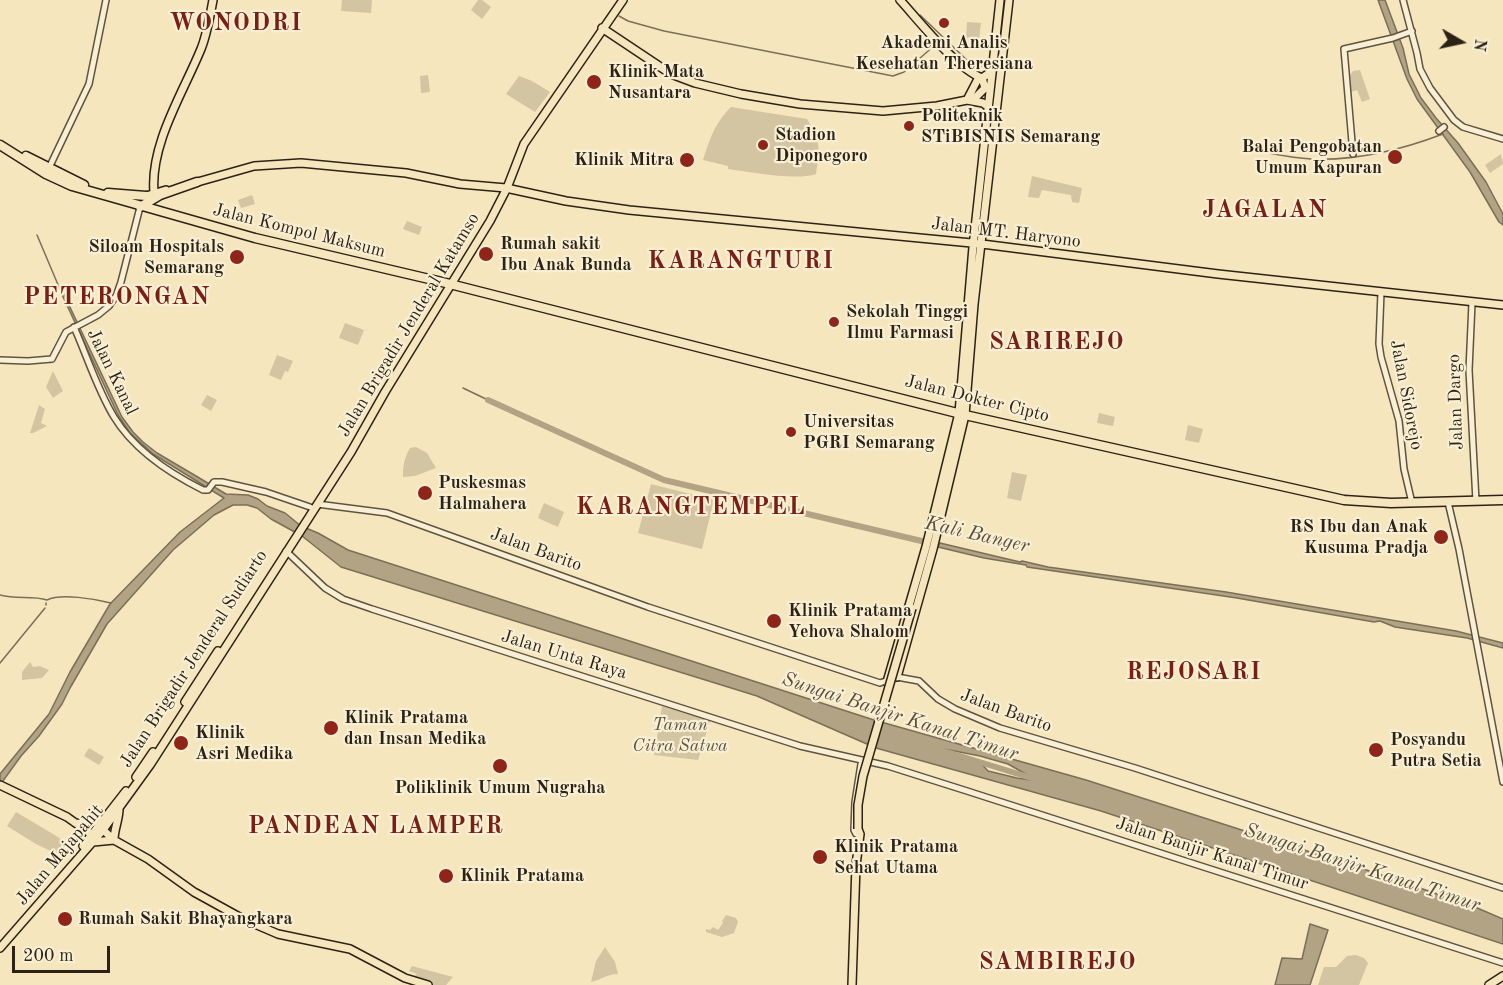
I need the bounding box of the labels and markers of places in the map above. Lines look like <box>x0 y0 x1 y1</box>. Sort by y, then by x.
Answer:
marker: Akademi Analis Kesehatan Theresiana <box>937 16 951 30</box>
place label: Akademi Analis Kesehatan Theresiana <box>855 32 1033 74</box>
place label: Klinik Mata Nusantara <box>608 61 704 104</box>
marker: Klinik Mata Nusantara <box>585 73 603 91</box>
place label: Politeknik STiBISNIS Semarang <box>921 105 1100 148</box>
marker: Politeknik STiBISNIS Semarang <box>902 119 916 133</box>
place label: Stadion Diponegoro <box>775 124 868 166</box>
place label: Balai Pengobatan Umum Kapuran <box>1241 136 1382 178</box>
marker: Stadion Diponegoro <box>756 138 770 152</box>
marker: Balai Pengobatan Umum Kapuran <box>1386 148 1404 166</box>
place label: Klinik Mitra <box>574 149 674 171</box>
marker: Klinik Mitra <box>678 151 696 169</box>
place label: Rumah sakit Ibu Anak Bunda <box>500 233 632 276</box>
place label: Siloam Hospitals Semarang <box>89 236 224 278</box>
marker: Rumah sakit Ibu Anak Bunda <box>477 245 495 263</box>
marker: Siloam Hospitals Semarang <box>228 248 246 266</box>
place label: Sekolah Tinggi Ilmu Farmasi <box>846 301 968 344</box>
marker: Sekolah Tinggi Ilmu Farmasi <box>827 315 841 329</box>
place label: Universitas PGRI Semarang <box>803 411 935 454</box>
marker: Universitas PGRI Semarang <box>784 425 798 439</box>
place label: Puskesmas Halmahera <box>438 472 527 514</box>
marker: Puskesmas Halmahera <box>416 484 434 502</box>
place label: RS Ibu dan Anak Kusuma Pradja <box>1290 516 1428 558</box>
marker: RS Ibu dan Anak Kusuma Pradja <box>1432 528 1450 546</box>
place label: Klinik Pratama Yehova Shalom <box>788 600 912 642</box>
marker: Klinik Pratama Yehova Shalom <box>765 612 783 630</box>
place label: Klinik Pratama dan Insan Medika <box>344 707 486 750</box>
marker: Klinik Pratama dan Insan Medika <box>322 719 340 737</box>
place label: Klinik Asri Medika <box>195 722 293 764</box>
place label: Posyandu Putra Setia <box>1390 729 1482 771</box>
marker: Klinik Asri Medika <box>172 734 190 752</box>
marker: Posyandu Putra Setia <box>1367 741 1385 759</box>
marker: Poliklinik Umum Nugraha <box>491 757 509 775</box>
place label: Poliklinik Umum Nugraha <box>395 777 605 799</box>
place label: Klinik Pratama Sehat Utama <box>834 836 958 878</box>
marker: Klinik Pratama Sehat Utama <box>811 848 829 866</box>
place label: Klinik Pratama <box>460 865 584 887</box>
marker: Klinik Pratama <box>437 867 455 885</box>
place label: Rumah Sakit Bhayangkara <box>78 908 293 930</box>
marker: Rumah Sakit Bhayangkara <box>56 910 74 928</box>

